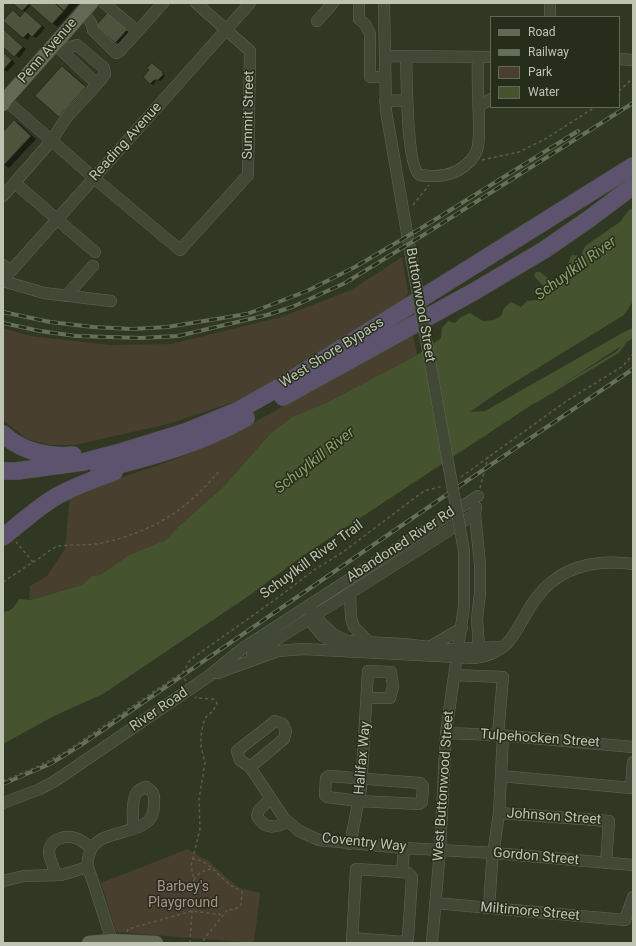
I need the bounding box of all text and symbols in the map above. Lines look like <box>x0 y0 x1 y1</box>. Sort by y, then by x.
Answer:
street label: Penn Avenue <box>15 15 81 87</box>
legend <box>490 16 620 108</box>
text: Road <box>528 25 556 39</box>
text: Railway <box>528 45 569 59</box>
text: Park <box>528 65 552 79</box>
street label: Summit Street <box>240 70 258 160</box>
text: Water <box>528 85 559 99</box>
street label: Reading Avenue <box>86 99 166 185</box>
water label: Schuylkill River <box>532 233 620 305</box>
street label: Buttonwood Street <box>402 246 438 364</box>
street label: West Shore Bypass <box>277 314 387 392</box>
water label: Schuylkill River <box>271 424 359 498</box>
street label: Abandoned River Rd <box>344 504 458 586</box>
street label: Schuylkill River Trail <box>257 517 367 603</box>
street label: River Road <box>127 684 191 736</box>
street label: West Buttonwood Street <box>430 710 458 862</box>
street label: Halifax Way <box>351 721 375 795</box>
street label: Tulpehocken Street <box>480 726 600 752</box>
street label: Johnson Street <box>506 805 602 829</box>
street label: Coventry Way <box>321 830 407 856</box>
street label: Gordon Street <box>492 845 580 869</box>
park label: Barbey's Playground <box>148 879 218 912</box>
street label: Miltimore Street <box>480 899 580 925</box>

